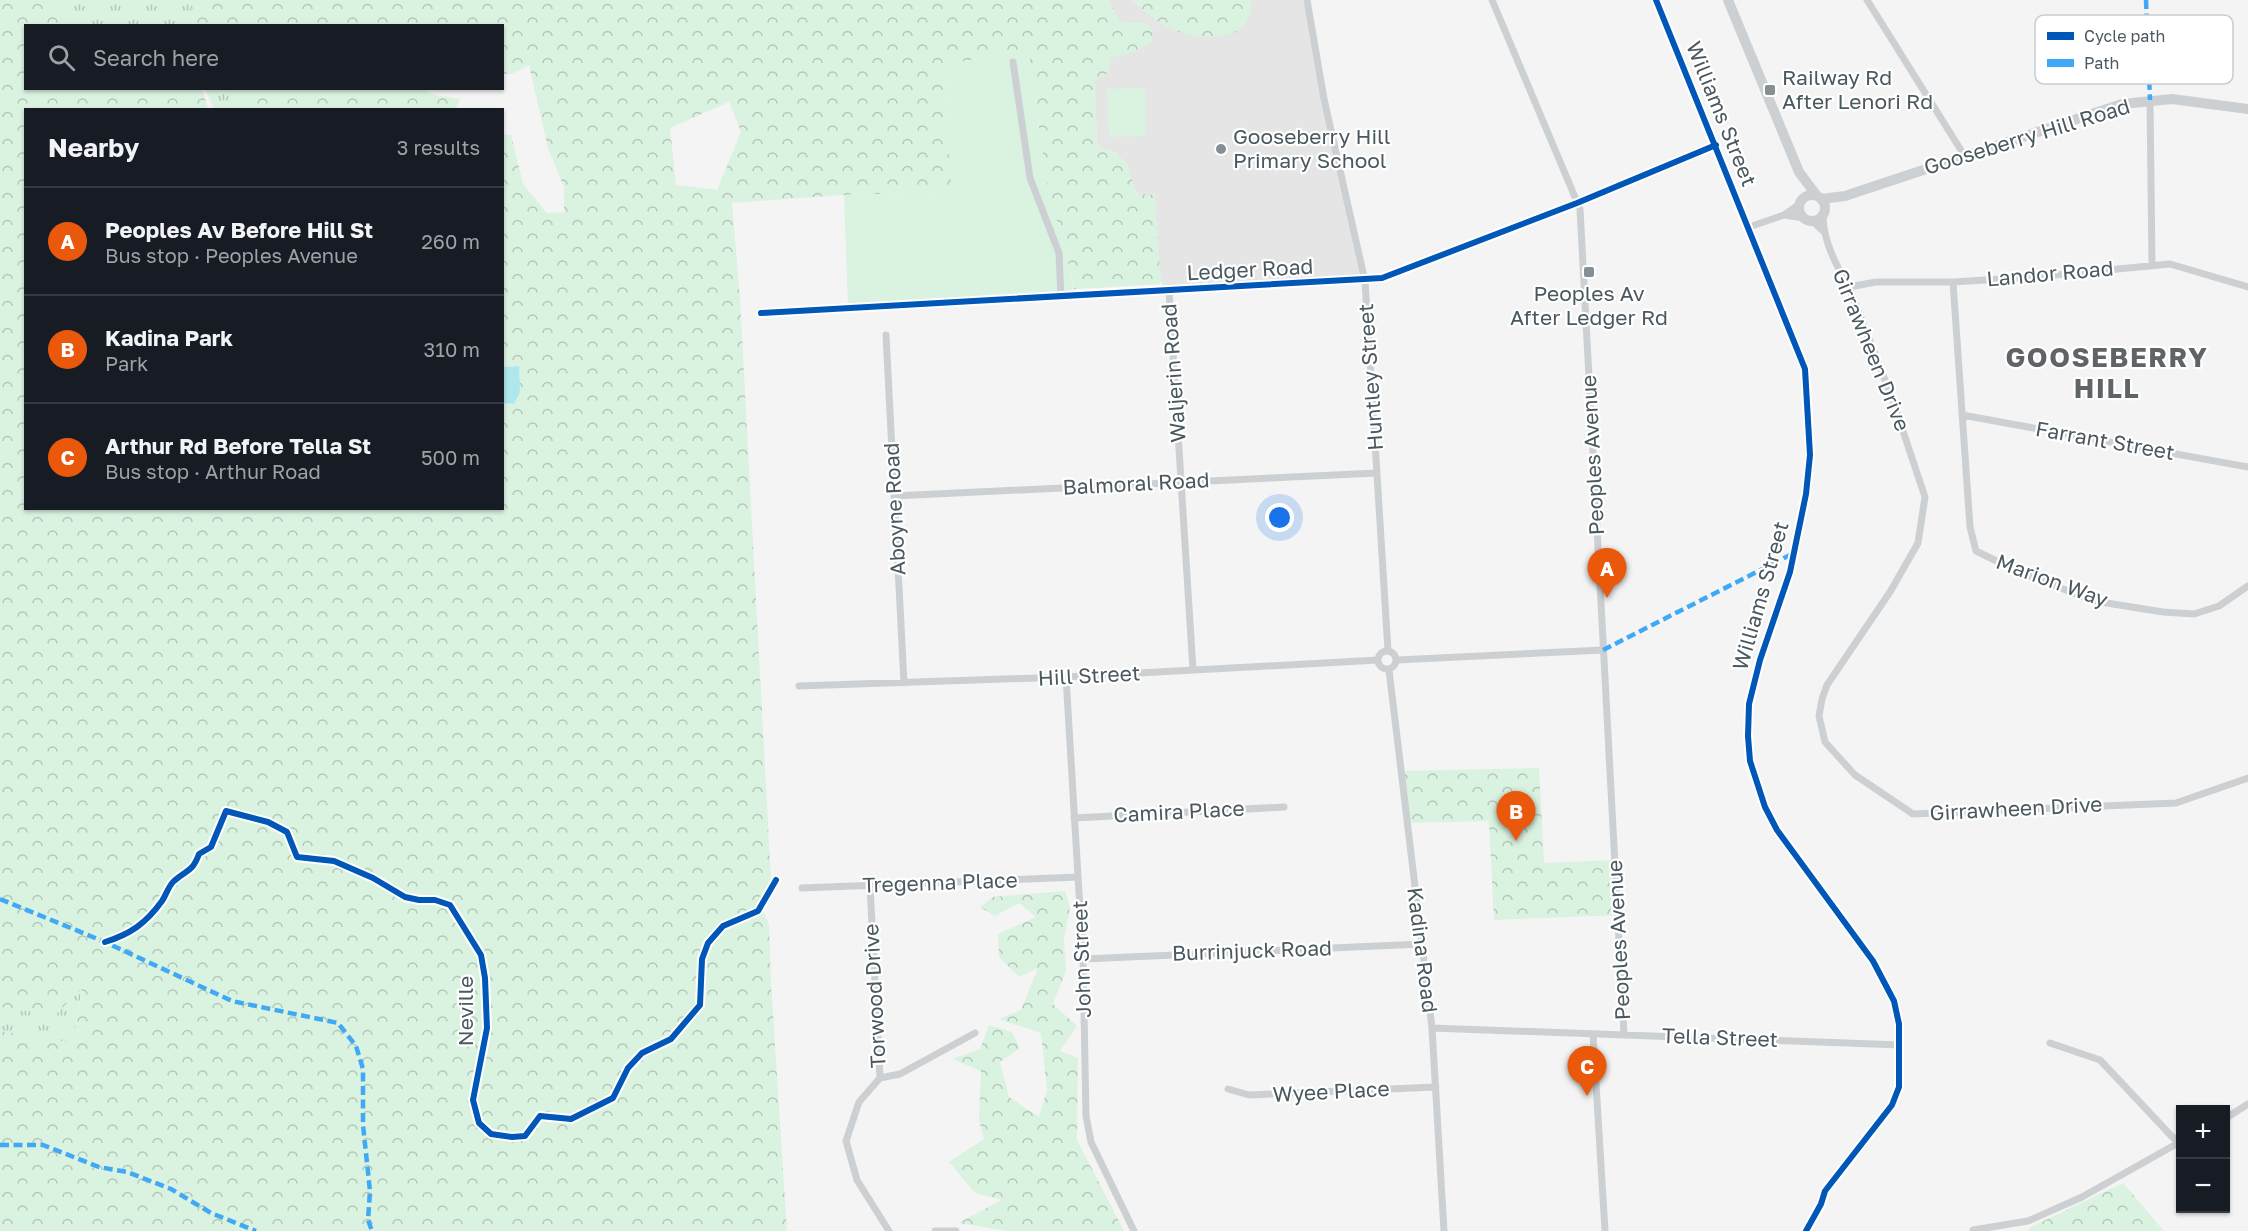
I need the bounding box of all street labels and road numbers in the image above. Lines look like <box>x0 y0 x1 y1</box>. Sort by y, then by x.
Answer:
street label: Williams Street <box>1681 37 1763 190</box>
street label: Gooseberry Hill Road <box>1921 92 2133 180</box>
street label: Ledger Road <box>1186 253 1314 285</box>
street label: Landor Road <box>1985 255 2114 292</box>
street label: Girrawheen Drive <box>1828 265 1916 435</box>
street label: Waljerin Road <box>1155 303 1191 443</box>
street label: Huntley Street <box>1352 303 1388 451</box>
street label: Peoples Avenue <box>1575 374 1609 536</box>
street label: Farrant Street <box>2034 415 2177 465</box>
street label: Aboyne Road <box>878 442 910 576</box>
street label: Balmoral Road <box>1062 466 1210 500</box>
street label: Williams Street <box>1726 518 1794 673</box>
street label: Marion Way <box>1993 548 2112 612</box>
street label: Hill Street <box>1037 659 1141 691</box>
street label: Girrawheen Drive <box>1929 790 2103 826</box>
street label: Camira Place <box>1113 795 1245 827</box>
street label: Peoples Avenue <box>1601 859 1635 1021</box>
street label: Tregenna Place <box>862 866 1018 898</box>
street label: Kadina Road <box>1402 886 1444 1014</box>
street label: John Street <box>1066 900 1096 1018</box>
street label: Torwood Drive <box>857 923 891 1069</box>
street label: Burrinjuck Road <box>1172 934 1332 966</box>
street label: Neville <box>452 976 478 1046</box>
street label: Tella Street <box>1662 1022 1778 1052</box>
street label: Wyee Place <box>1272 1075 1390 1107</box>

